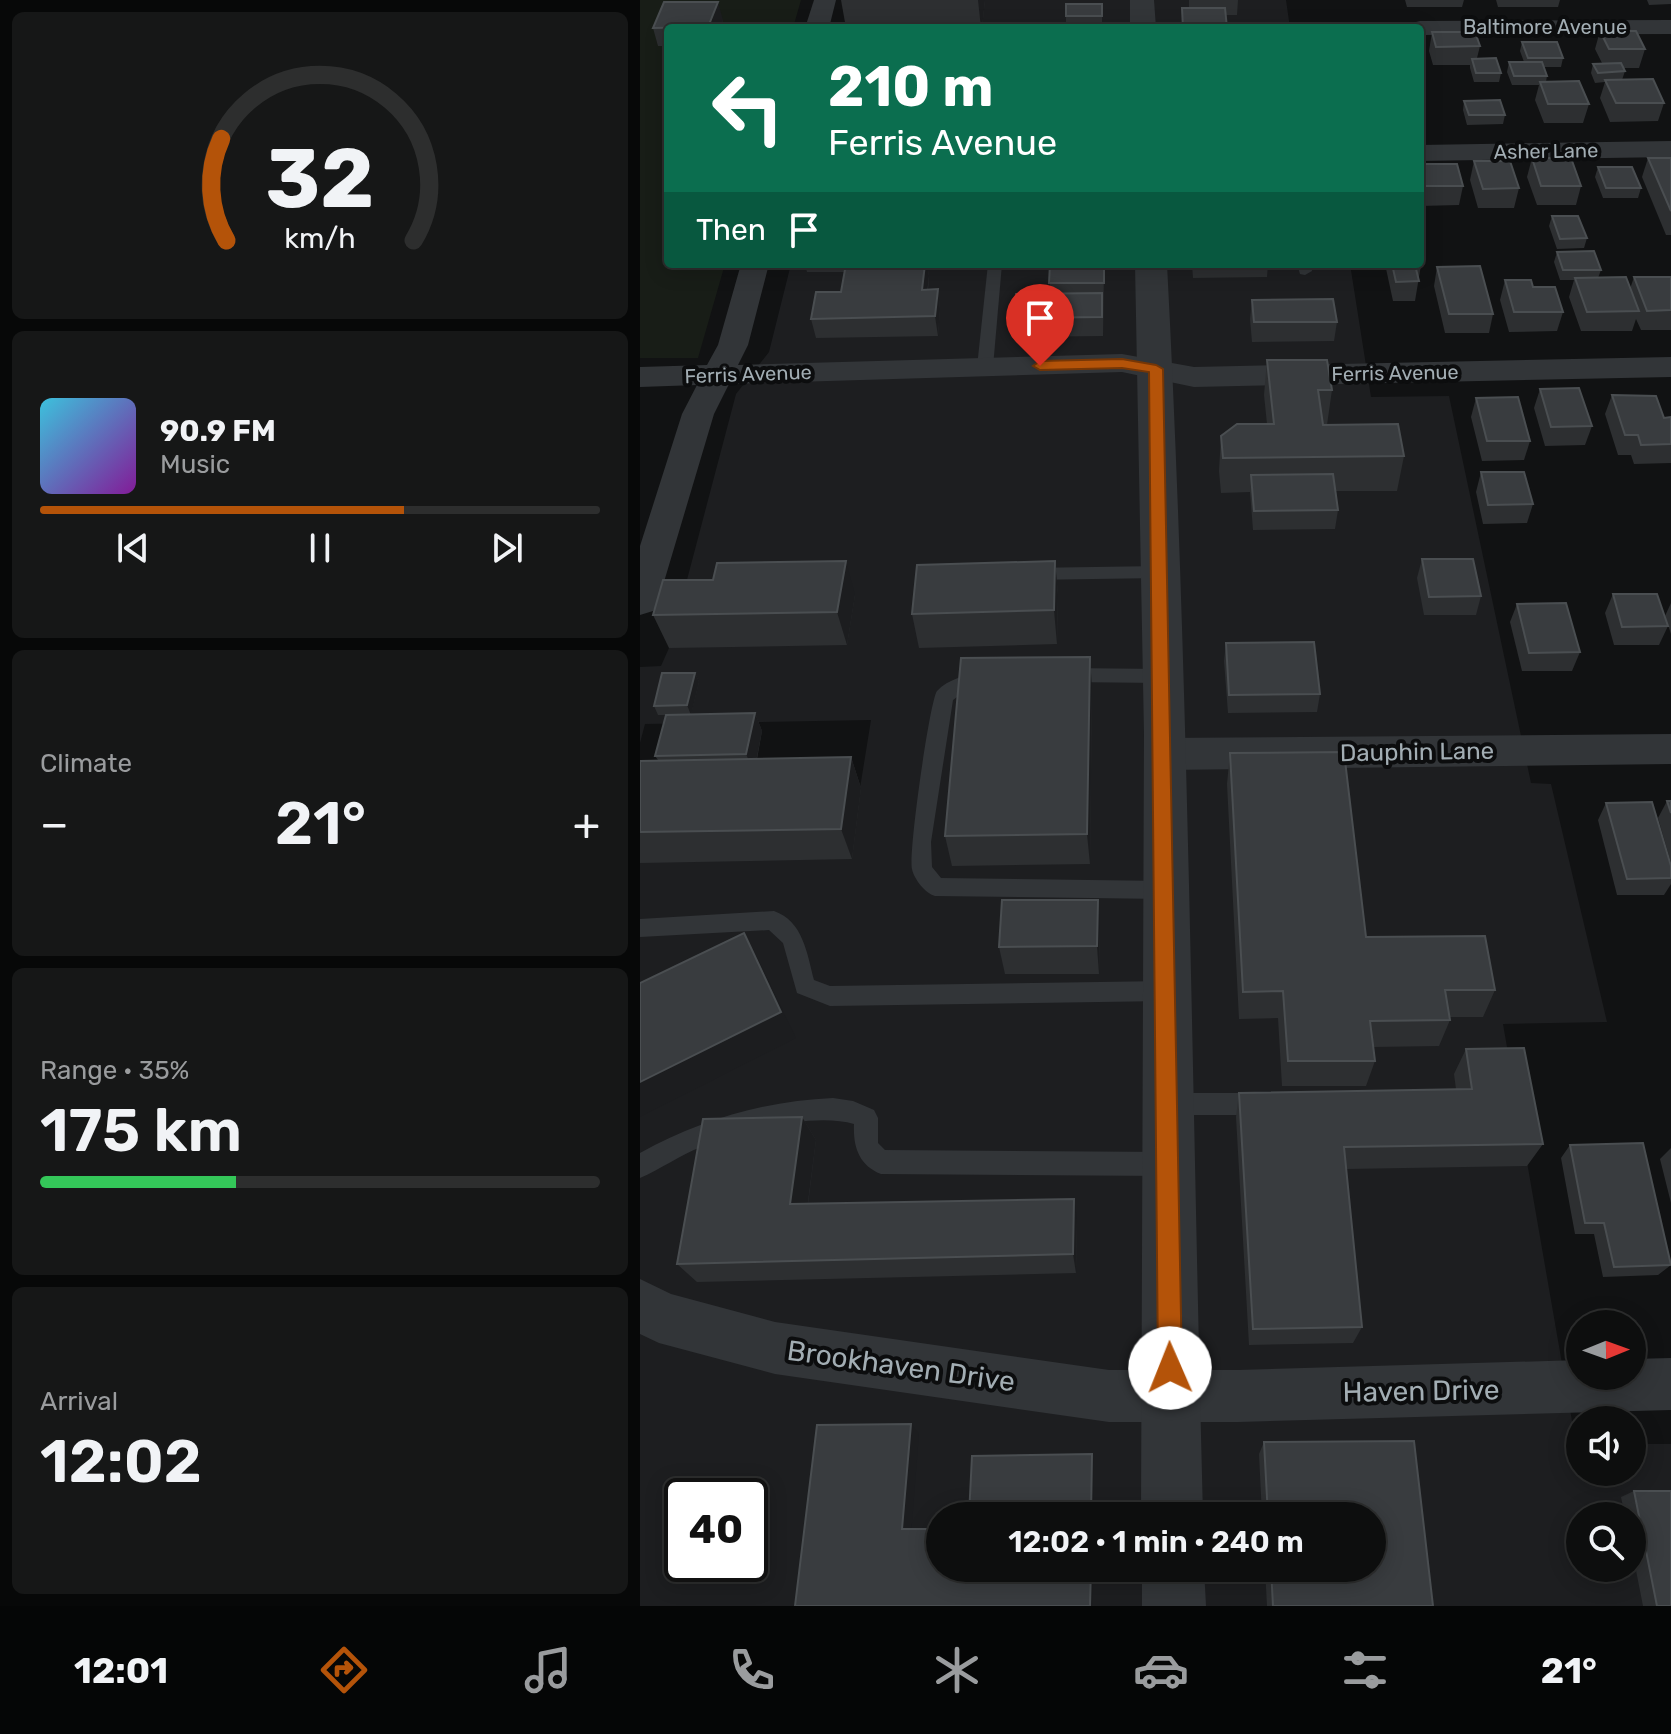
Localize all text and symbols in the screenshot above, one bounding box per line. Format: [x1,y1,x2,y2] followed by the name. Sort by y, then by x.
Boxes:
[1463,15,1627,39] street label: Baltimore Avenue
[828,54,994,120] text: 210 m
[696,56,800,160] icon: left
[828,121,1057,164] text: Ferris Avenue
[266,129,374,228] text: 32
[1493,138,1599,164] street label: Asher Lane
[782,208,826,252] icon: arrive
[696,212,766,248] text: Then
[284,222,356,256] text: km/h
[1006,284,1074,366] pin
[1018,296,1062,340] icon: arrive
[684,360,812,388] street label: Ferris Avenue
[1331,360,1459,386] street label: Ferris Avenue
[160,413,276,449] text: 90.9 FM
[160,449,230,480] text: Music
[111,526,155,570] icon: previous
[298,526,342,570] icon: pause
[485,526,529,570] icon: next
[1340,737,1494,767] street label: Dauphin Lane
[40,748,132,779] text: Climate
[275,788,366,859] text: 21°
[40,798,69,850] text: −
[573,798,600,850] text: +
[40,1055,189,1086] text: Range · 35%
[40,1095,242,1166] text: 175 km
[1566,1310,1646,1390] north arrow
[1566,1310,1646,1582] map controls
[1128,1326,1212,1410] position arrow
[785,1334,1017,1398] street label: Brookhaven Drive
[1342,1373,1500,1409] street label: Haven Drive
[40,1386,118,1417] text: Arrival
[1566,1406,1646,1486] button: sound
[40,1426,202,1497] text: 12:02
[664,1478,768,1582] speed limit sign: 40
[1566,1502,1646,1582] button: search
[1008,1524,1304,1560] text: 12:02 · 1 min · 240 m
[316,1642,372,1698] icon: directions
[520,1642,576,1698] icon: music
[724,1642,780,1698] icon: phone
[929,1642,985,1698] icon: climate
[1133,1642,1189,1698] icon: car
[1337,1642,1393,1698] icon: filters
[74,1649,168,1692] text: 12:01
[1541,1649,1597,1692] text: 21°

